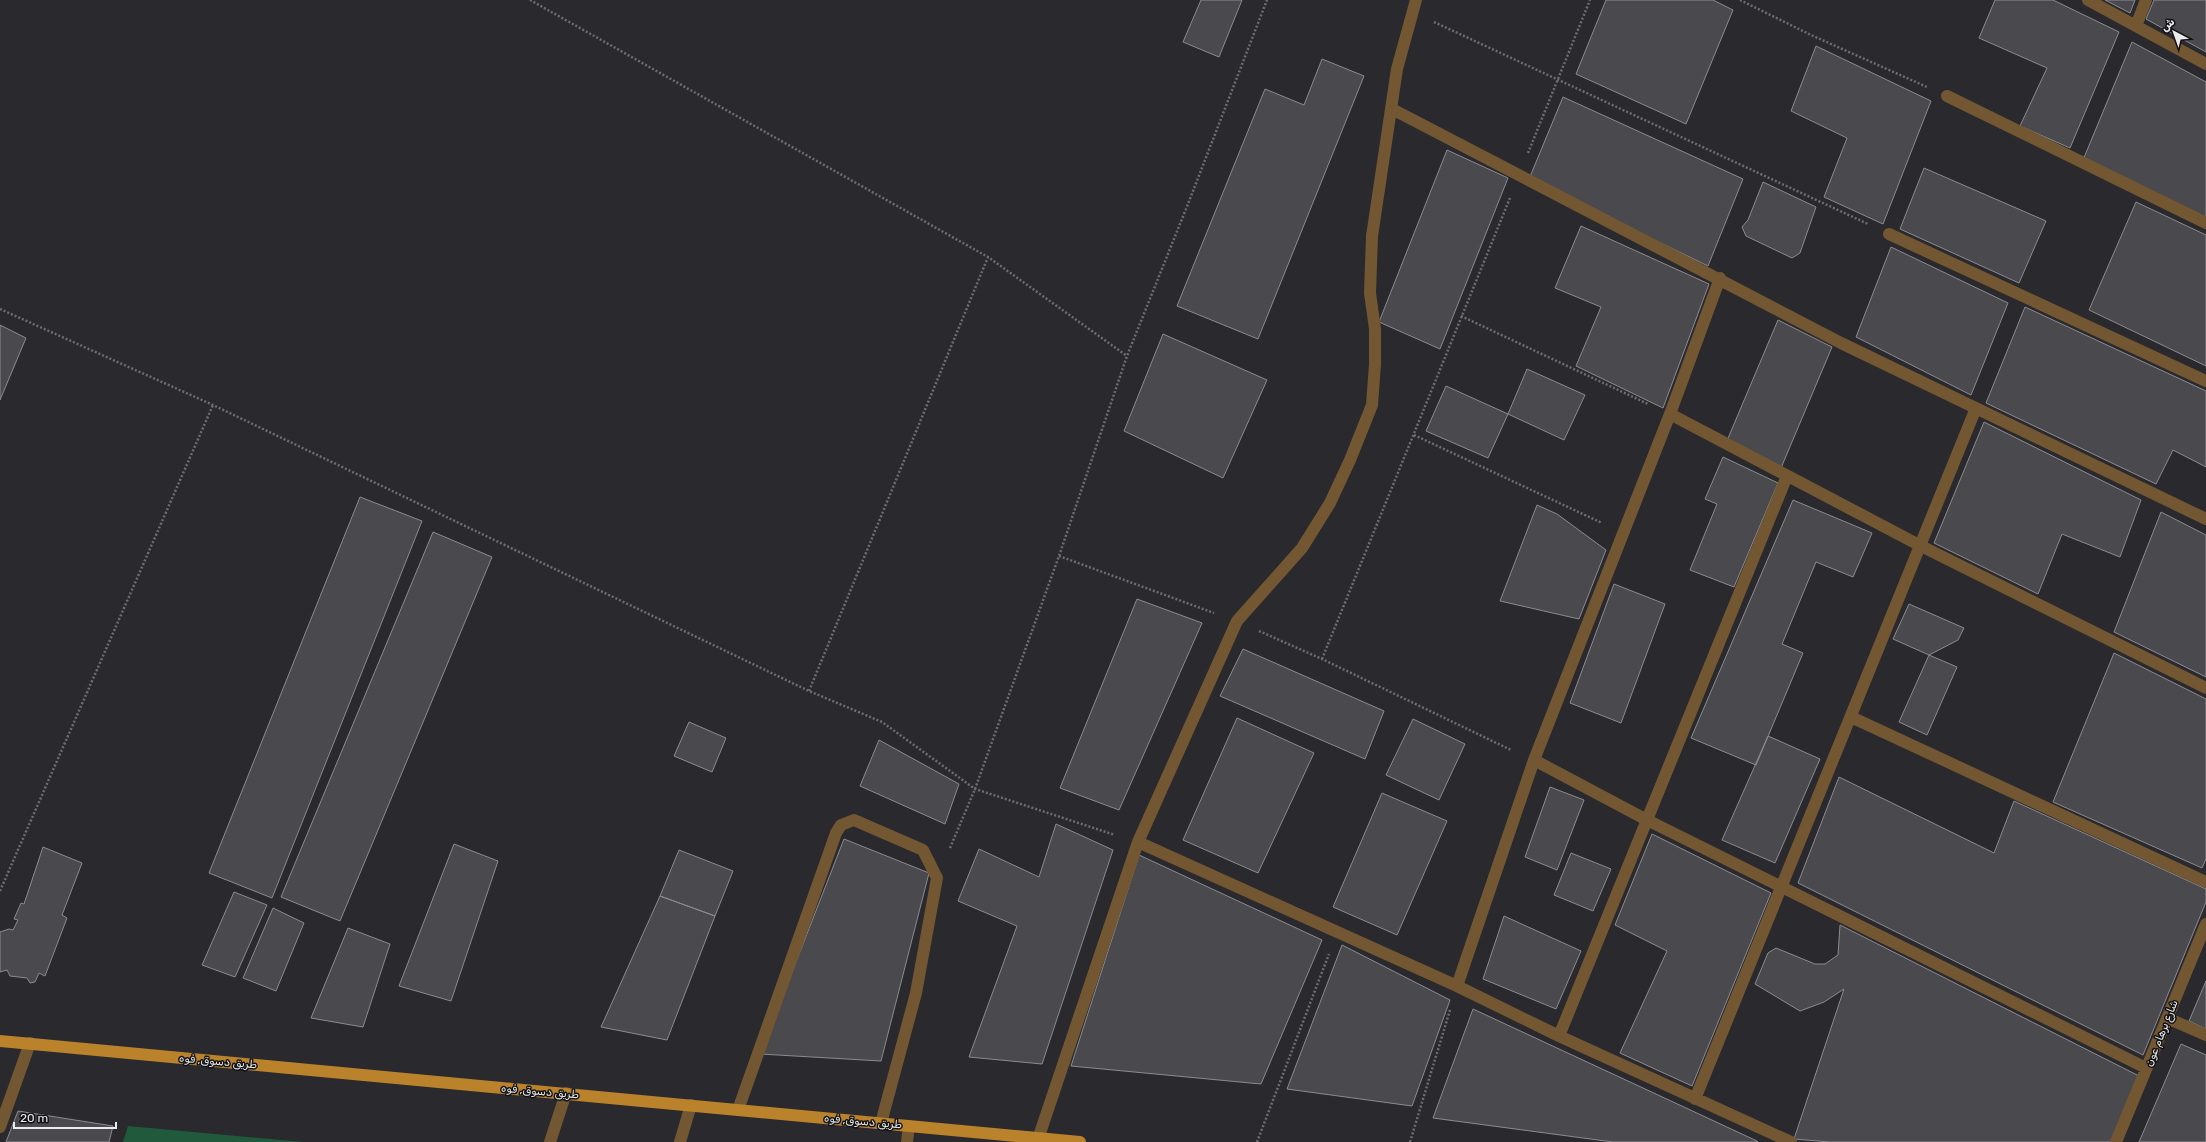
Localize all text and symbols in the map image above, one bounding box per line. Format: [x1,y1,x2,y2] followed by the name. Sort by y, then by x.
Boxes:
[2154,12,2194,52] north arrow
[2158,15,2177,34] text: ش
[2142,998,2183,1069] street label: شارع برهام عون
[178,1052,258,1072] street label: طريق دسوق, فوه
[500,1082,580,1102] street label: طريق دسوق, فوه
[14,1104,116,1130] scale bar
[20,1111,48,1125] text: 20 m
[823,1112,903,1132] street label: طريق دسوق, فوه

